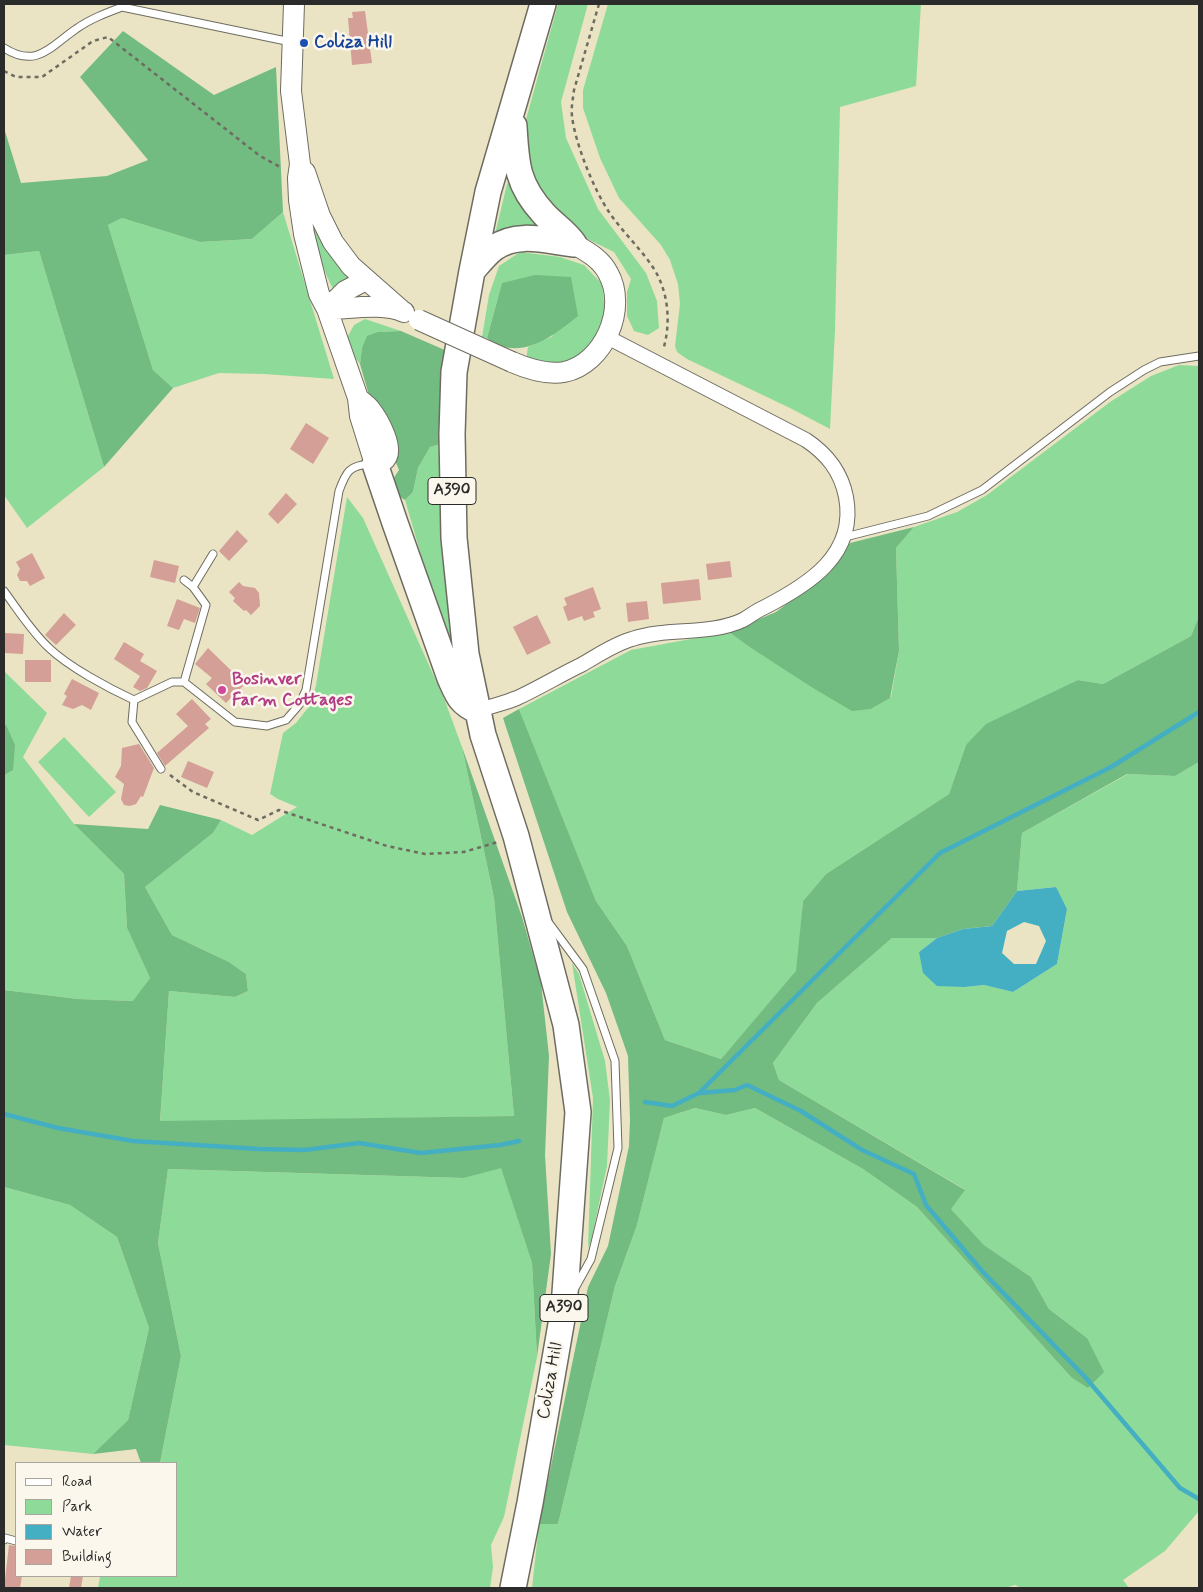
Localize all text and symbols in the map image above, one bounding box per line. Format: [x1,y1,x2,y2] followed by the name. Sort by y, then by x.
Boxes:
[314,32,392,54] place label: Coliza Hill
[298,37,310,49] marker: Coliza Hill
[428,478,476,504] road number: A390
[232,669,352,712] place label: Bosinver Farm Cottages
[216,684,228,696] marker: Bosinver Farm Cottages
[540,1295,588,1322] road number: A390
[534,1341,568,1421] street label: Coliza Hill
[15,1462,178,1577] legend
[62,1472,92,1492] text: Road
[62,1497,92,1517] text: Park
[62,1522,102,1542] text: Water
[62,1547,112,1567] text: Building

